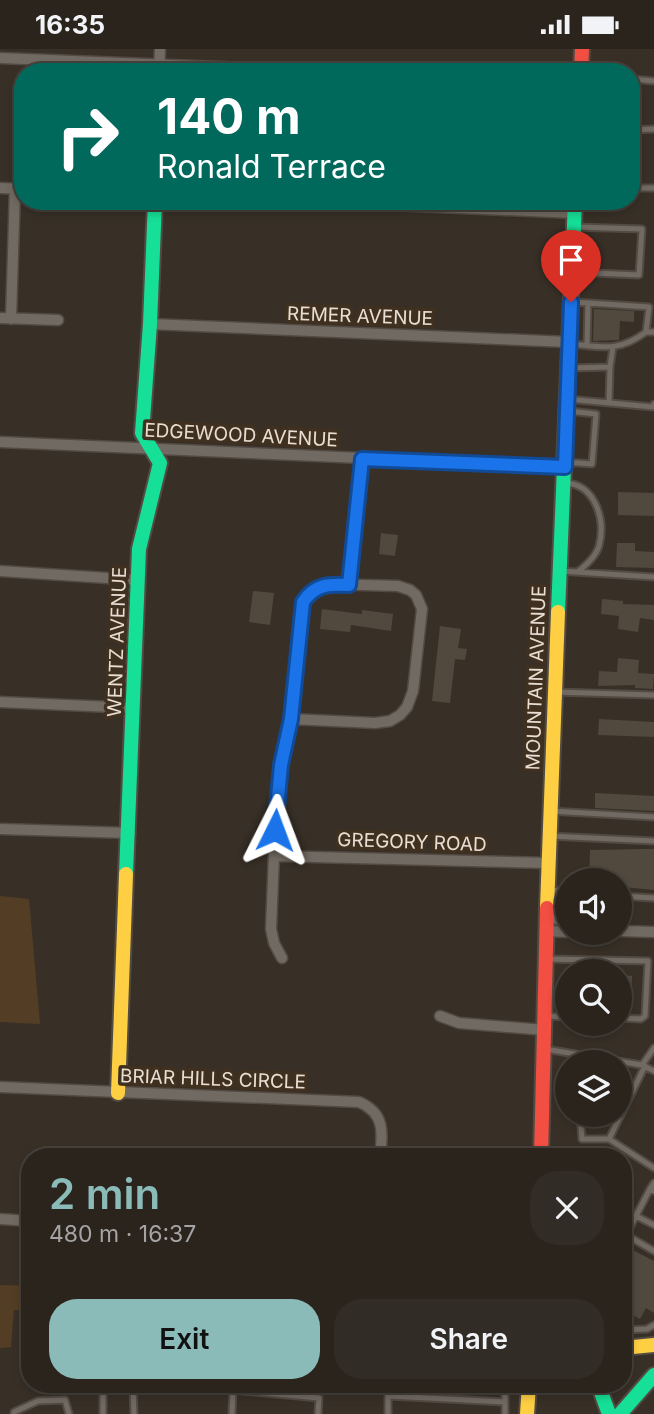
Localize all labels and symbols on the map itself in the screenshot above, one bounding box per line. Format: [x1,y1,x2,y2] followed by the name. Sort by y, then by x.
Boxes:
[541,230,601,302] pin
[287,302,433,330] street label: REMER AVENUE
[144,418,338,452] street label: EDGEWOOD AVENUE
[103,567,131,717] street label: WENTZ AVENUE
[521,585,551,771] street label: MOUNTAIN AVENUE
[238,793,312,867] position arrow
[337,828,487,856] street label: GREGORY ROAD
[120,1064,306,1094] street label: BRIAR HILLS CIRCLE

